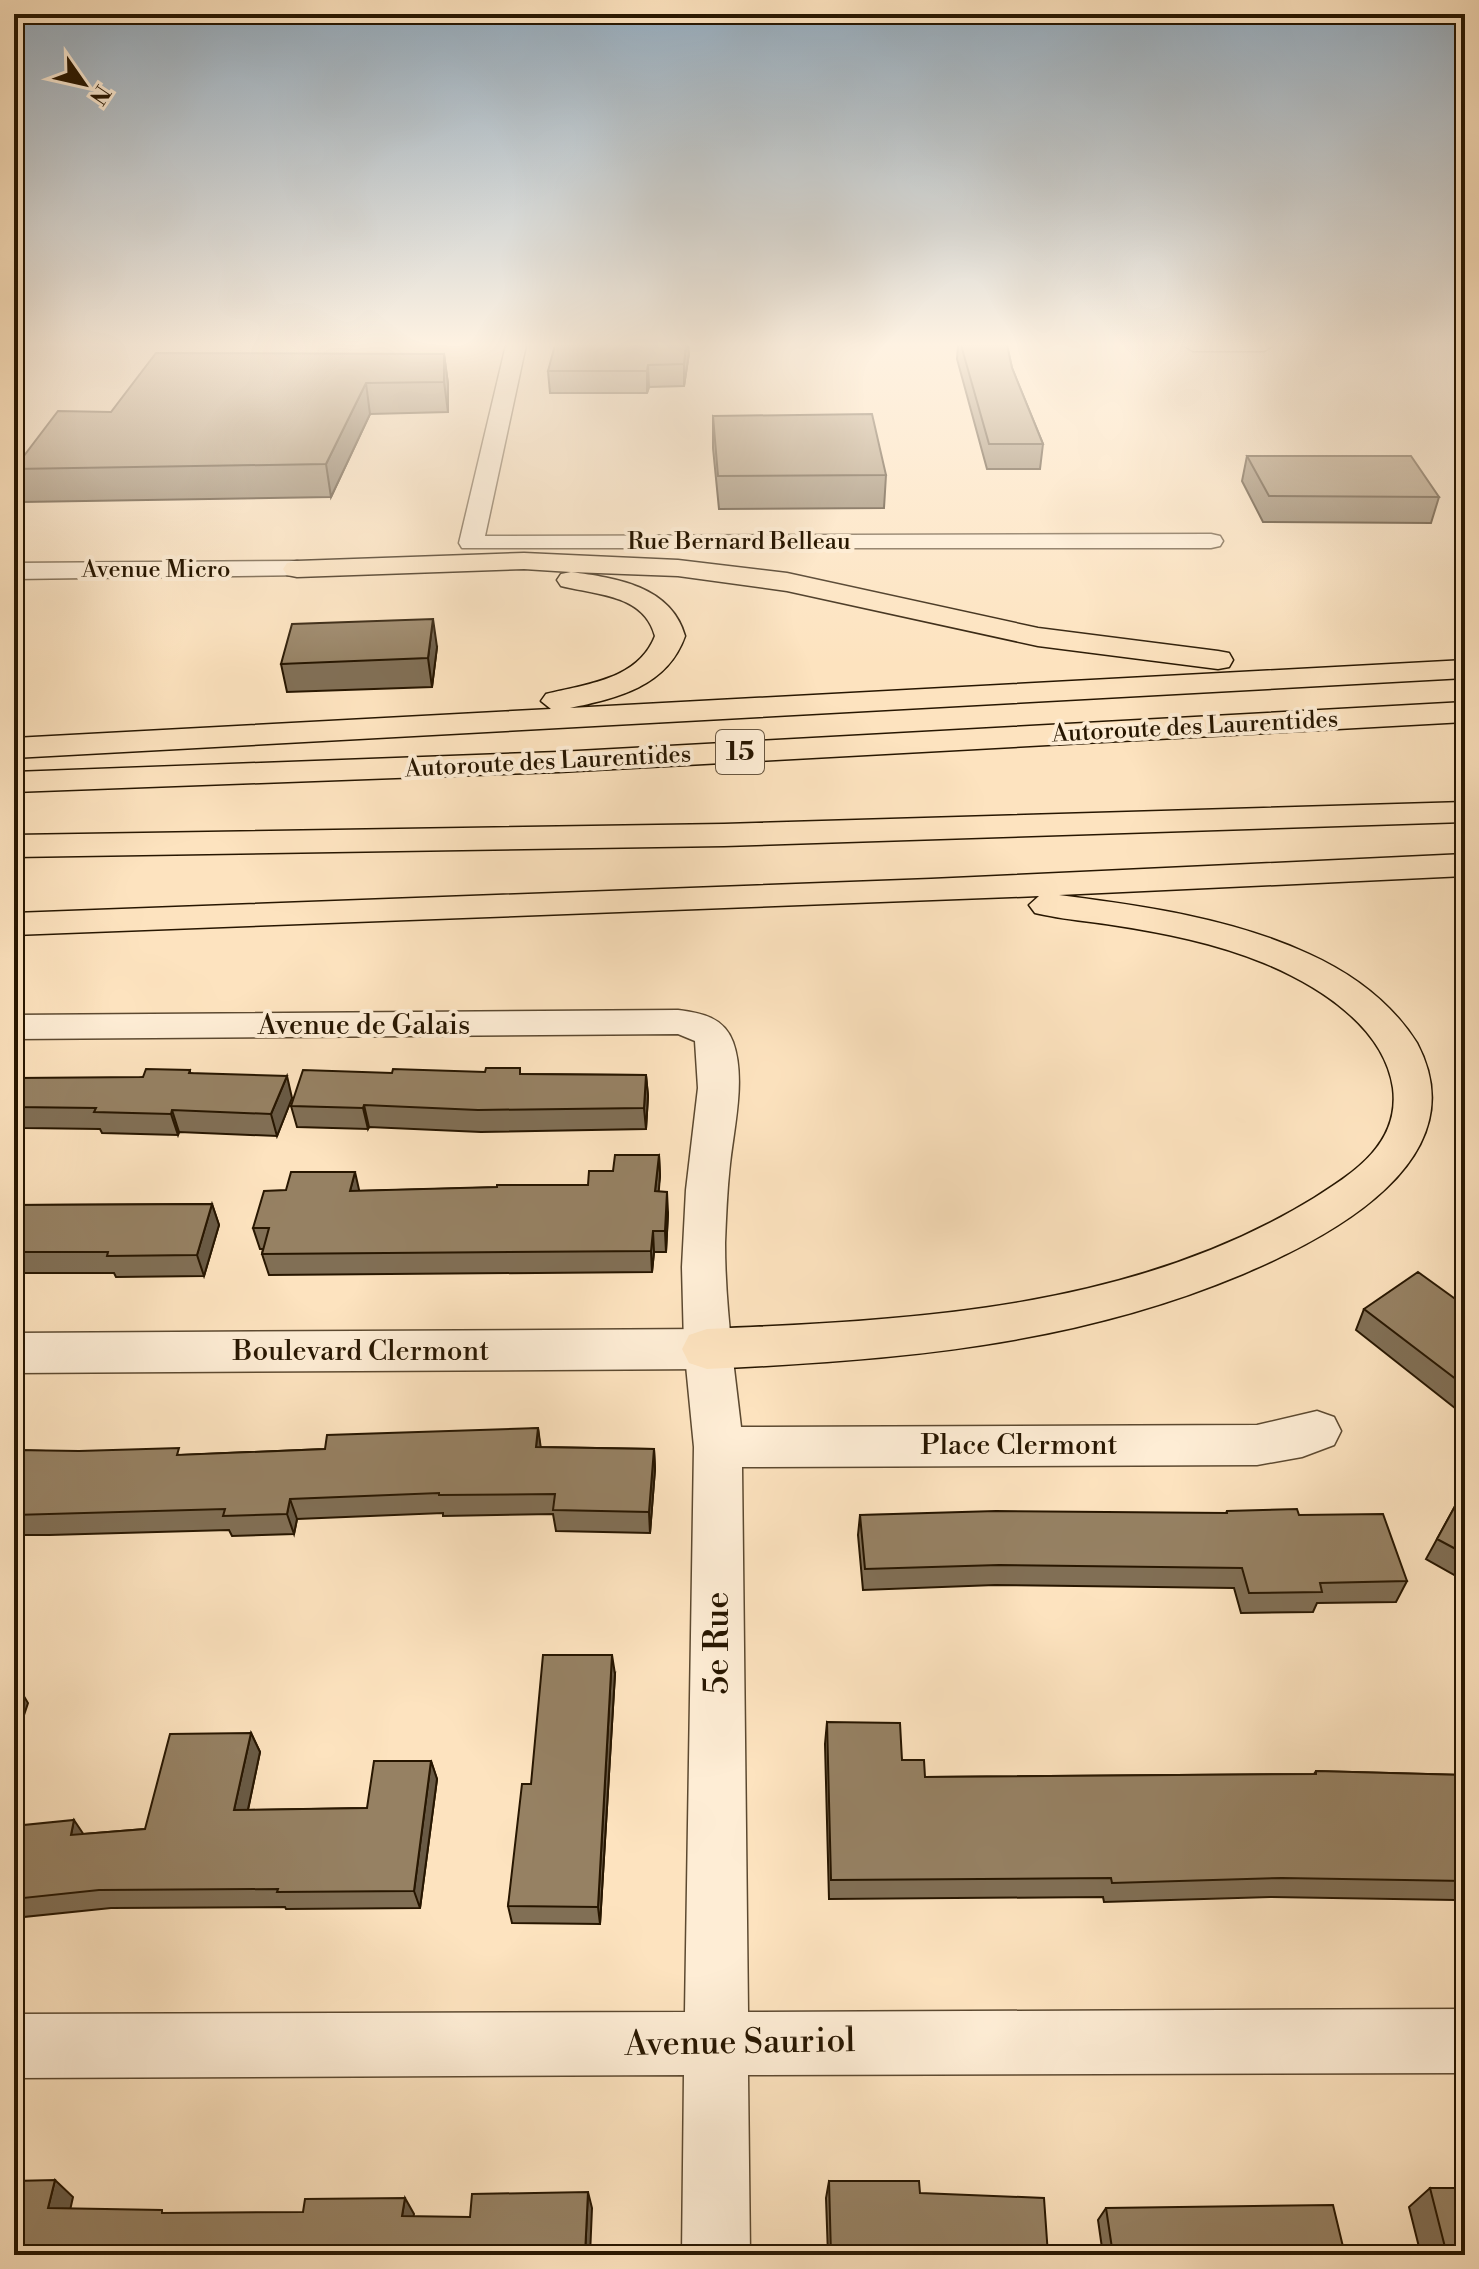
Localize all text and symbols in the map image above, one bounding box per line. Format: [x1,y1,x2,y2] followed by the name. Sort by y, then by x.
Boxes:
[44,44,124,124] north arrow
[83,80,115,110] text: N
[627,527,851,557] street label: Rue Bernard Belleau
[81,555,230,585] street label: Avenue Micro
[1050,705,1339,750] street label: Autoroute des Laurentides
[716,730,764,774] road number: 15
[403,740,692,785] street label: Autoroute des Laurentides
[257,1008,470,1043] street label: Avenue de Galais
[232,1334,489,1369] street label: Boulevard Clermont
[921,1428,1118,1463] street label: Place Clermont
[697,1592,739,1694] street label: 5e Rue
[623,2020,856,2066] street label: Avenue Sauriol

